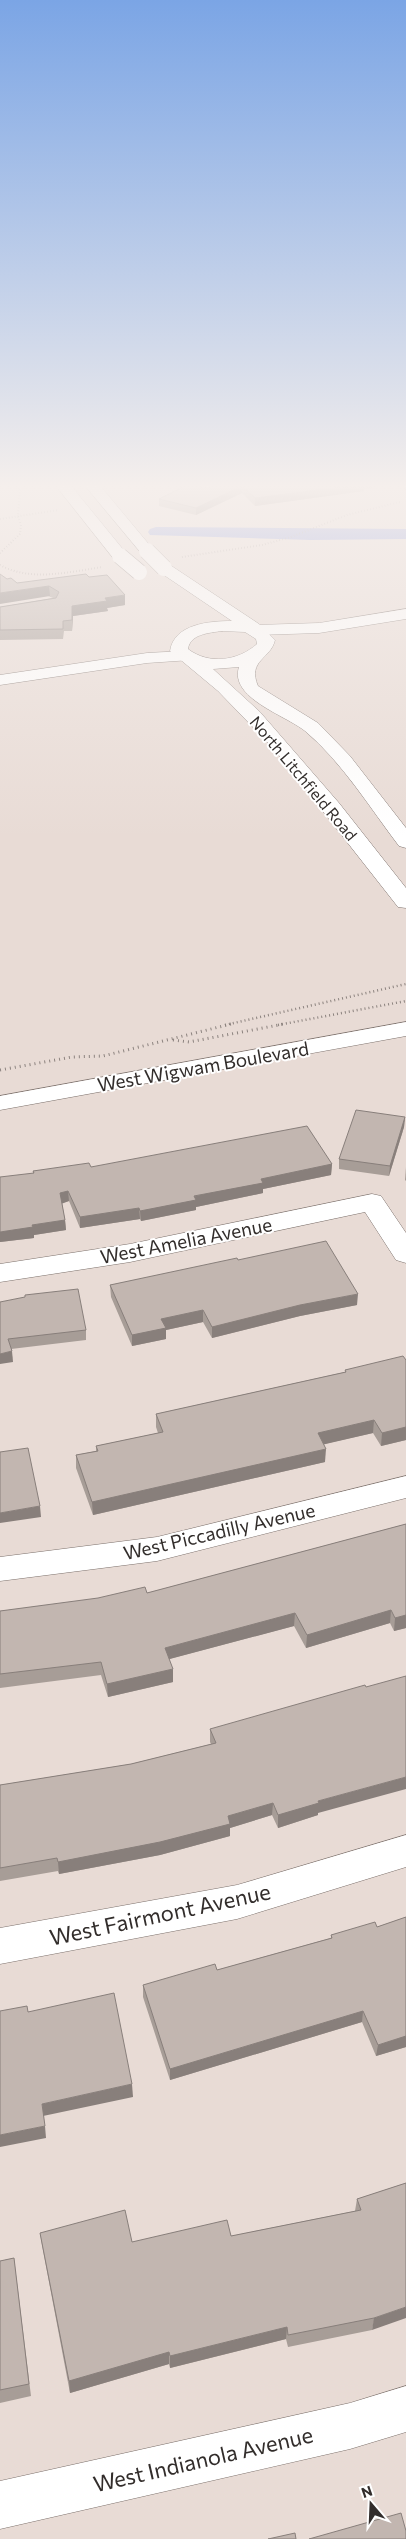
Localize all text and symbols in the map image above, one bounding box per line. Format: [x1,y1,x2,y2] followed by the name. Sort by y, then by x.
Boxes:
[247,712,361,844] street label: North Litchfield Road
[95,1036,311,1096] street label: West Wigwam Boulevard
[98,1212,274,1268] street label: West Amelia Avenue
[121,1498,317,1564] street label: West Piccadilly Avenue
[47,1877,273,1951] street label: West Fairmont Avenue
[90,2421,316,2497] street label: West Indianola Avenue
[346,2479,396,2529] north arrow
[359,2481,374,2501] text: N

